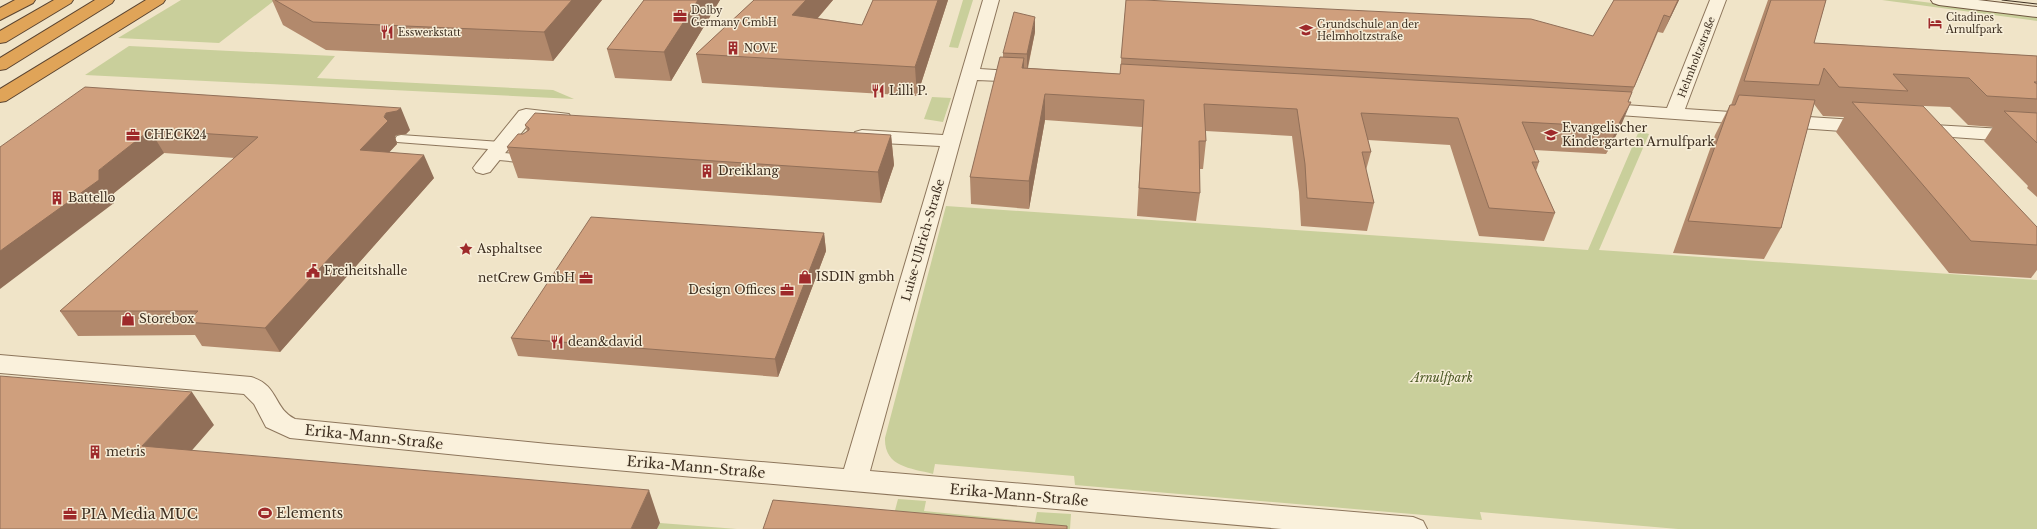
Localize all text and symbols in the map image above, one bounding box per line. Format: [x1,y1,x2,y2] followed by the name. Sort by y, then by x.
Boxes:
[691,4,777,29] place label: Dolby Germany GmbH
[672,8,688,24] office icon: Dolby Germany GmbH
[1945,11,2004,36] place label: Citadines Arnulfpark
[1675,14,1718,100] street label: Helmholtzstraße
[1927,15,1943,31] hotel icon: Citadines Arnulfpark
[1317,18,1419,43] place label: Grundschule an der Helmholtzstraße
[1298,22,1314,38] school or university icon: Grundschule an der Helmholtzstraße
[379,24,395,40] restaurant icon: Esswerkstatt
[398,26,461,39] place label: Esswerkstatt
[725,40,741,56] building icon: NOVE
[744,42,777,55] place label: NOVE
[870,83,886,99] restaurant icon: Lilli P.
[889,83,928,98] place label: Lilli P.
[1562,120,1715,149] place label: Evangelischer Kindergarten Arnulfpark
[125,127,141,143] office icon: CHECK24
[144,127,207,142] place label: CHECK24
[1543,127,1559,143] school or university icon: Evangelischer Kindergarten Arnulfpark
[699,163,715,179] building icon: Dreiklang
[718,163,779,178] place label: Dreiklang
[898,177,947,303] street label: Luise-Ullrich-Straße
[49,190,65,206] building icon: Battello
[68,190,116,205] place label: Battello
[458,241,474,257] place icon: Asphaltsee
[476,241,543,256] place label: Asphaltsee
[305,263,321,279] public building icon: Freiheitshalle
[324,263,407,278] place label: Freiheitshalle
[797,269,813,285] shop icon: ISDIN gmbh
[816,269,895,284] place label: ISDIN gmbh
[478,270,575,285] place label: netCrew GmbH
[578,270,594,286] office icon: netCrew GmbH
[688,282,776,297] place label: Design Offices
[779,282,795,298] office icon: Design Offices
[120,311,136,327] shop icon: Storebox
[139,311,195,326] place label: Storebox
[549,334,565,350] restaurant icon: dean&david
[568,334,642,349] place label: dean&david
[1409,370,1473,385] park label: Arnulfpark
[304,421,444,453] street label: Erika-Mann-Straße
[87,444,103,460] building icon: metris
[106,444,146,459] place label: metris
[626,452,766,482] street label: Erika-Mann-Straße
[949,480,1089,510] street label: Erika-Mann-Straße
[276,504,343,522] place label: Elements
[81,505,198,523] place label: PIA Media MUC
[257,505,273,521] sports icon: Elements
[62,506,78,522] office icon: PIA Media MUC

